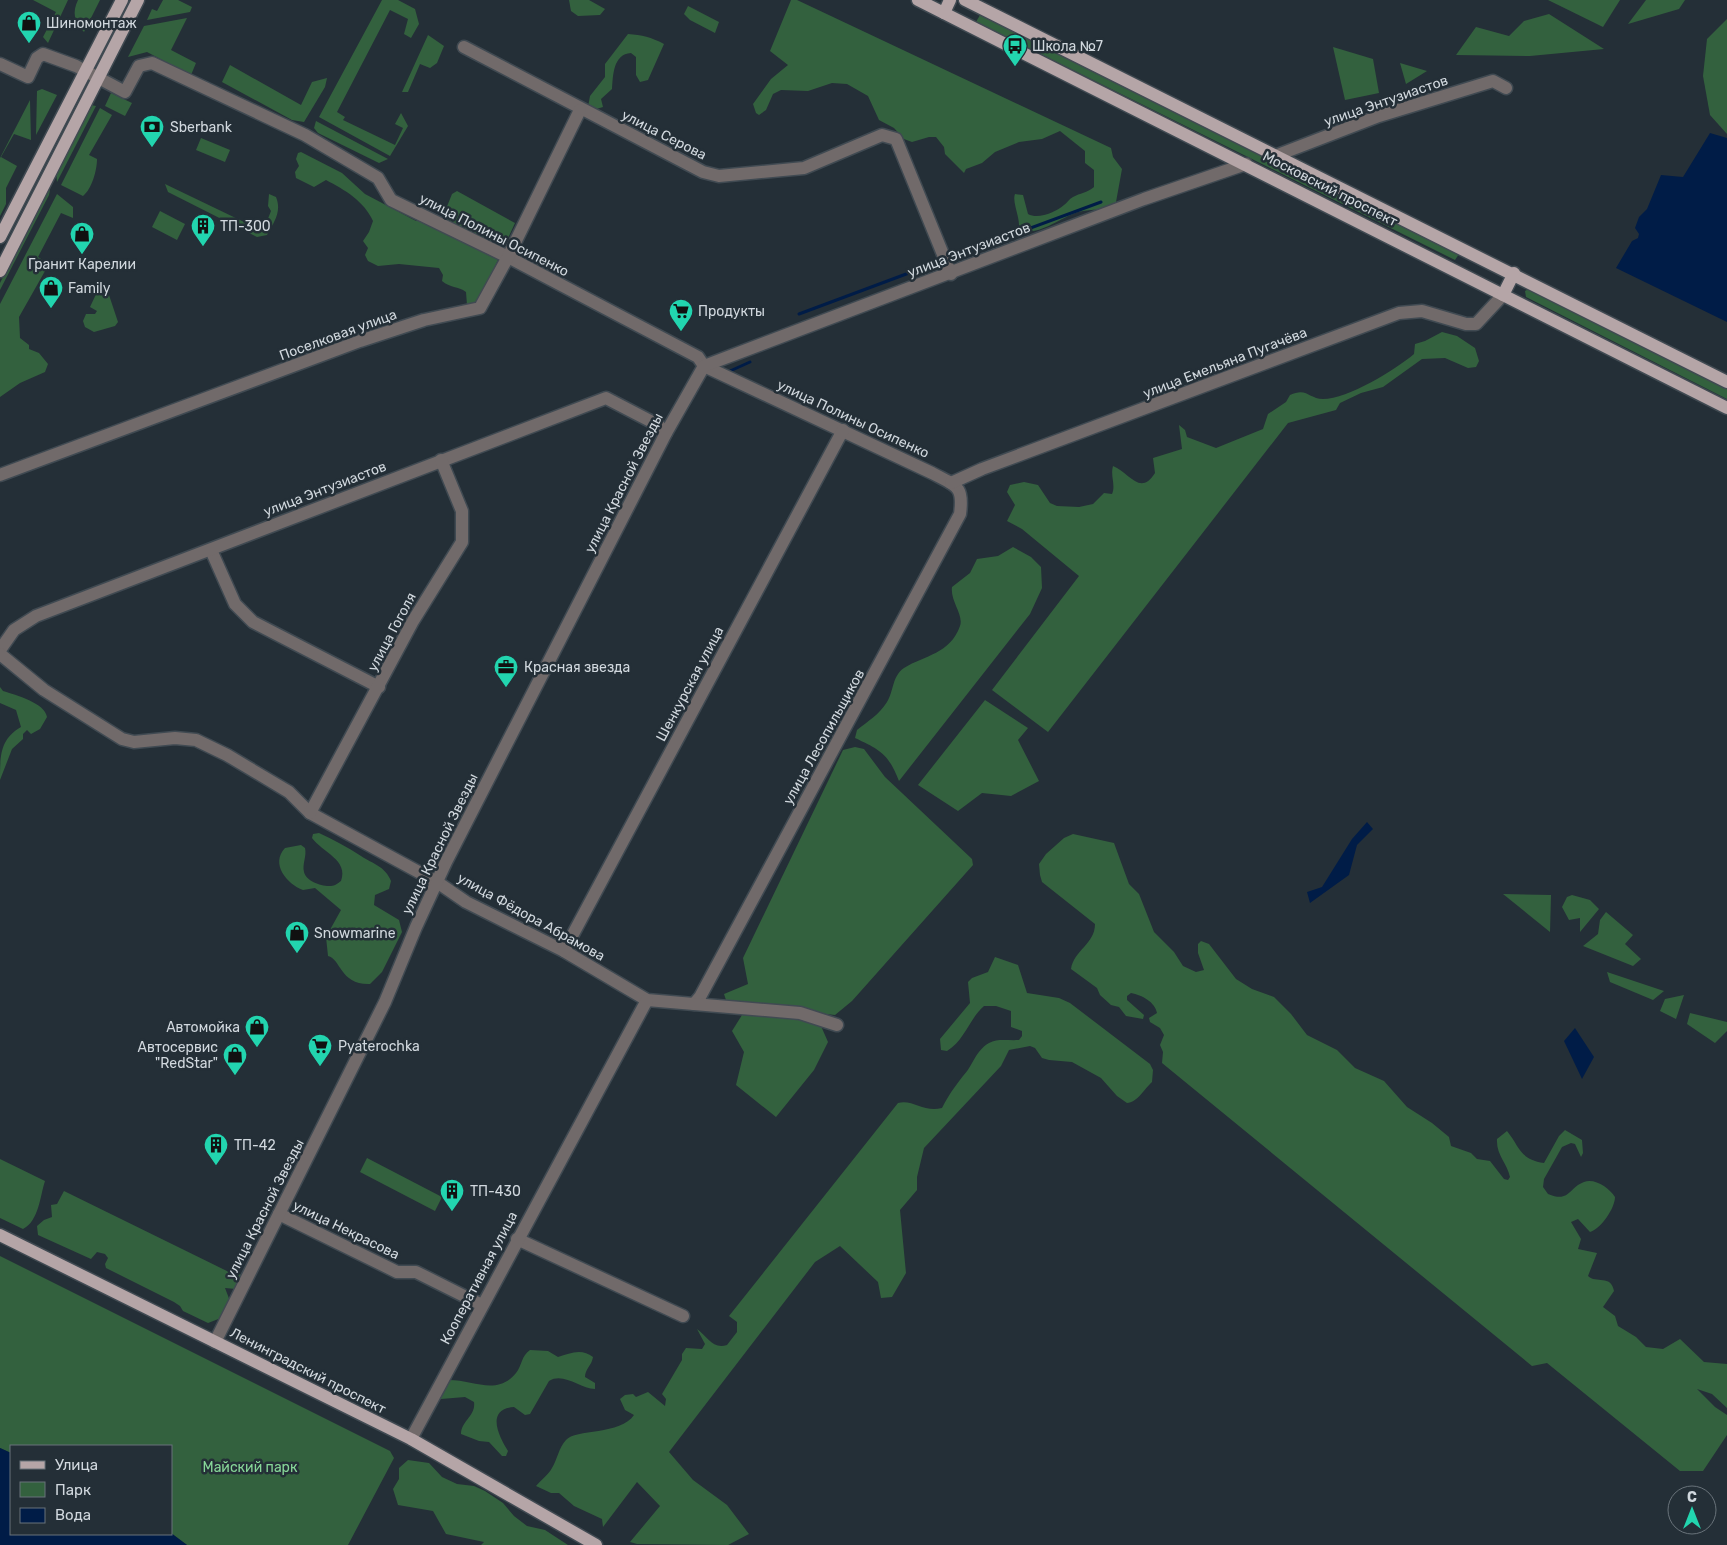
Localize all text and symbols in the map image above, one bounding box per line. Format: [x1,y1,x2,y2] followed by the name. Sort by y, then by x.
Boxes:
[16,10,42,44] shop icon: Шиномонтаж
[46,15,137,32] place label: Шиномонтаж
[1002,33,1028,67] bus stop icon: Школа №7
[1032,38,1103,55] place label: Школа №7
[1322,72,1450,130] street label: улица Энтузиастов
[619,106,709,164] street label: улица Серова
[139,114,165,148] bank icon: Sberbank
[170,119,233,136] place label: Sberbank
[1260,148,1400,230] street label: Московский проспект
[416,190,572,280] street label: улица Полины Осипенко
[190,213,216,247] building icon: ТП-300
[220,218,271,235] place label: ТП-300
[905,219,1033,281] street label: улица Энтузиастов
[69,221,95,255] shop icon: Гранит Карелии
[28,256,136,273] place label: Гранит Карелии
[38,275,64,309] shop icon: Family
[68,280,111,297] place label: Family
[668,298,694,332] supermarket icon: Продукты
[698,303,765,320] place label: Продукты
[277,306,399,364] street label: Поселковая улица
[1140,324,1310,402] street label: улица Емельяна Пугачёва
[774,376,932,462] street label: улица Полины Осипенко
[581,410,667,556] street label: улица Красной Звезды
[261,458,389,520] street label: улица Энтузиастов
[364,590,420,674] street label: улица Гоголя
[653,624,727,744] street label: Шенкурская улица
[493,654,519,688] office icon: Красная звезда
[524,659,630,676] place label: Красная звезда
[780,666,868,808] street label: улица Лесопильщиков
[398,771,482,917] street label: улица Красной Звезды
[454,869,608,965] street label: улица Фёдора Абрамова
[284,920,310,954] shop icon: Snowmarine
[314,925,396,942] place label: Snowmarine
[244,1014,270,1048] shop icon: Автомойка
[166,1019,240,1036] place label: Автомойка
[307,1033,333,1067] supermarket icon: Pyaterochka
[338,1038,420,1055] place label: Pyaterochka
[138,1039,218,1072] place label: Автосервис "RedStar"
[222,1042,248,1076] shop icon: Автосервис "RedStar"
[203,1132,229,1166] building icon: ТП-42
[222,1136,308,1282] street label: улица Красной Звезды
[234,1137,276,1154] place label: ТП-42
[439,1178,465,1212] building icon: ТП-430
[470,1183,521,1200] place label: ТП-430
[290,1197,402,1263] street label: улица Некрасова
[437,1209,521,1347] street label: Кооперативная улица
[227,1324,389,1418] street label: Ленинградский проспект
[10,1445,172,1535] legend
[55,1456,98,1474] text: Улица
[203,1459,298,1476] park label: Майский парк
[55,1481,91,1499] text: Парк
[1667,1485,1717,1535] north arrow
[1687,1489,1697,1506] text: С
[55,1506,91,1524] text: Вода

